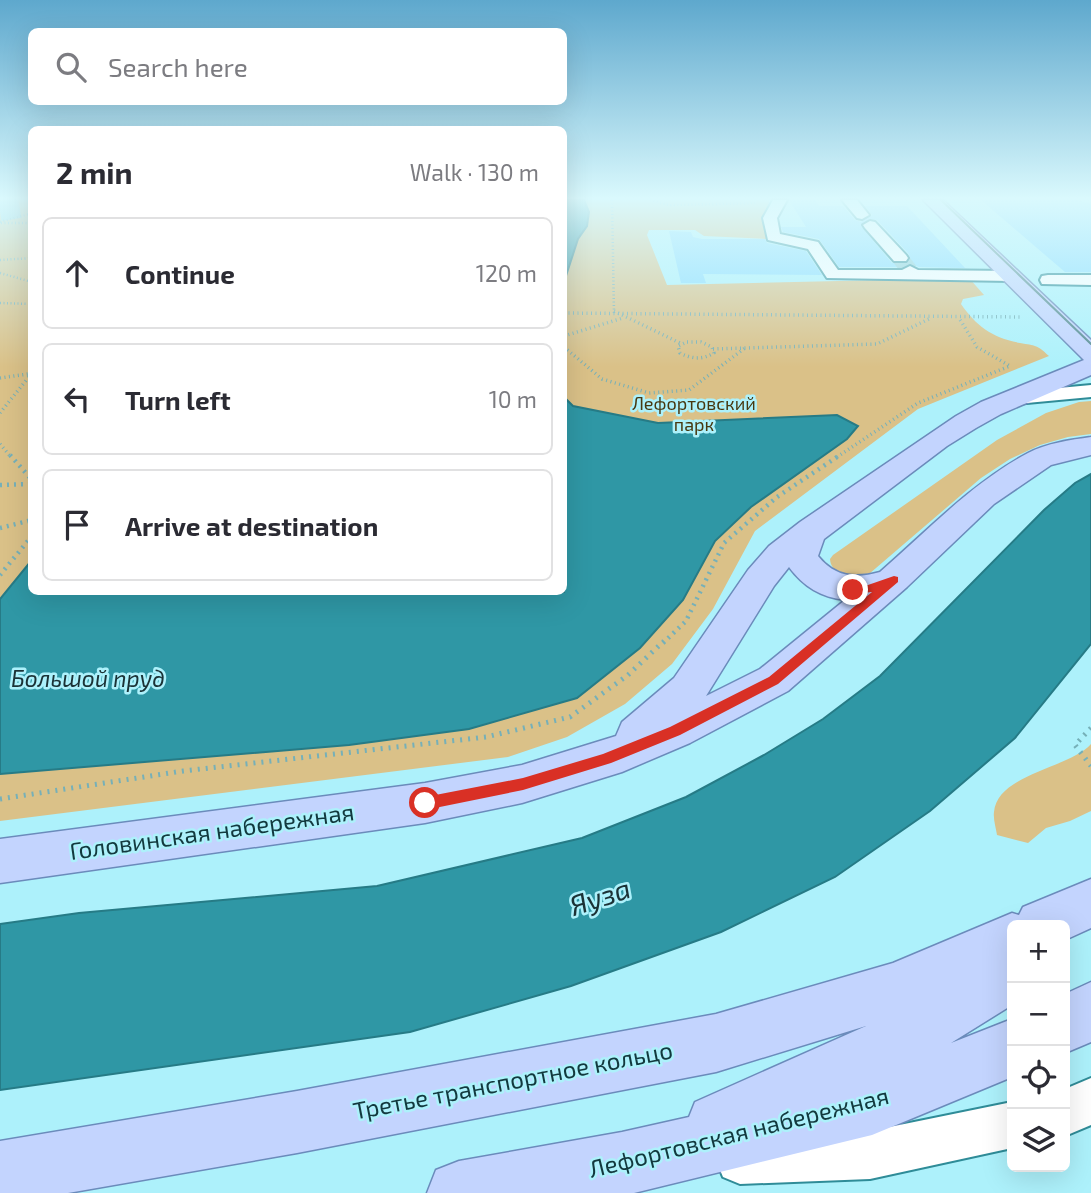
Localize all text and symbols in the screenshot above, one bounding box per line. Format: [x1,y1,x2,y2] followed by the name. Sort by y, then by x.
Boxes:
[28,28,567,105] search box
[52,48,90,86] icon: search
[108,51,248,82] text: Search here
[56,154,133,190] text: 2 min
[410,158,539,186] text: Walk · 130 m
[58,254,96,292] icon: ahead
[125,258,235,289] text: Continue
[476,259,537,287] text: 120 m
[58,380,96,418] icon: left
[125,384,231,415] text: Turn left
[489,385,537,413] text: 10 m
[632,392,756,435] park label: Лефортовский парк
[58,506,96,544] icon: arrive
[125,510,378,541] text: Arrive at destination
[837,574,868,605] route end
[11,664,165,692] water label: Большой пруд
[409,787,440,818] route start
[68,796,356,865] street label: Головинская набережная
[565,870,635,922] water label: Яуза
[1007,920,1070,1172] map controls
[1007,920,1070,983] button: +
[1007,983,1070,1046] button: −
[351,1034,675,1125] street label: Третье транспортное кольцо
[1007,1046,1070,1109] button: locate
[586,1080,892,1183] street label: Лефортовская набережная
[1007,1109,1070,1172] button: layers

